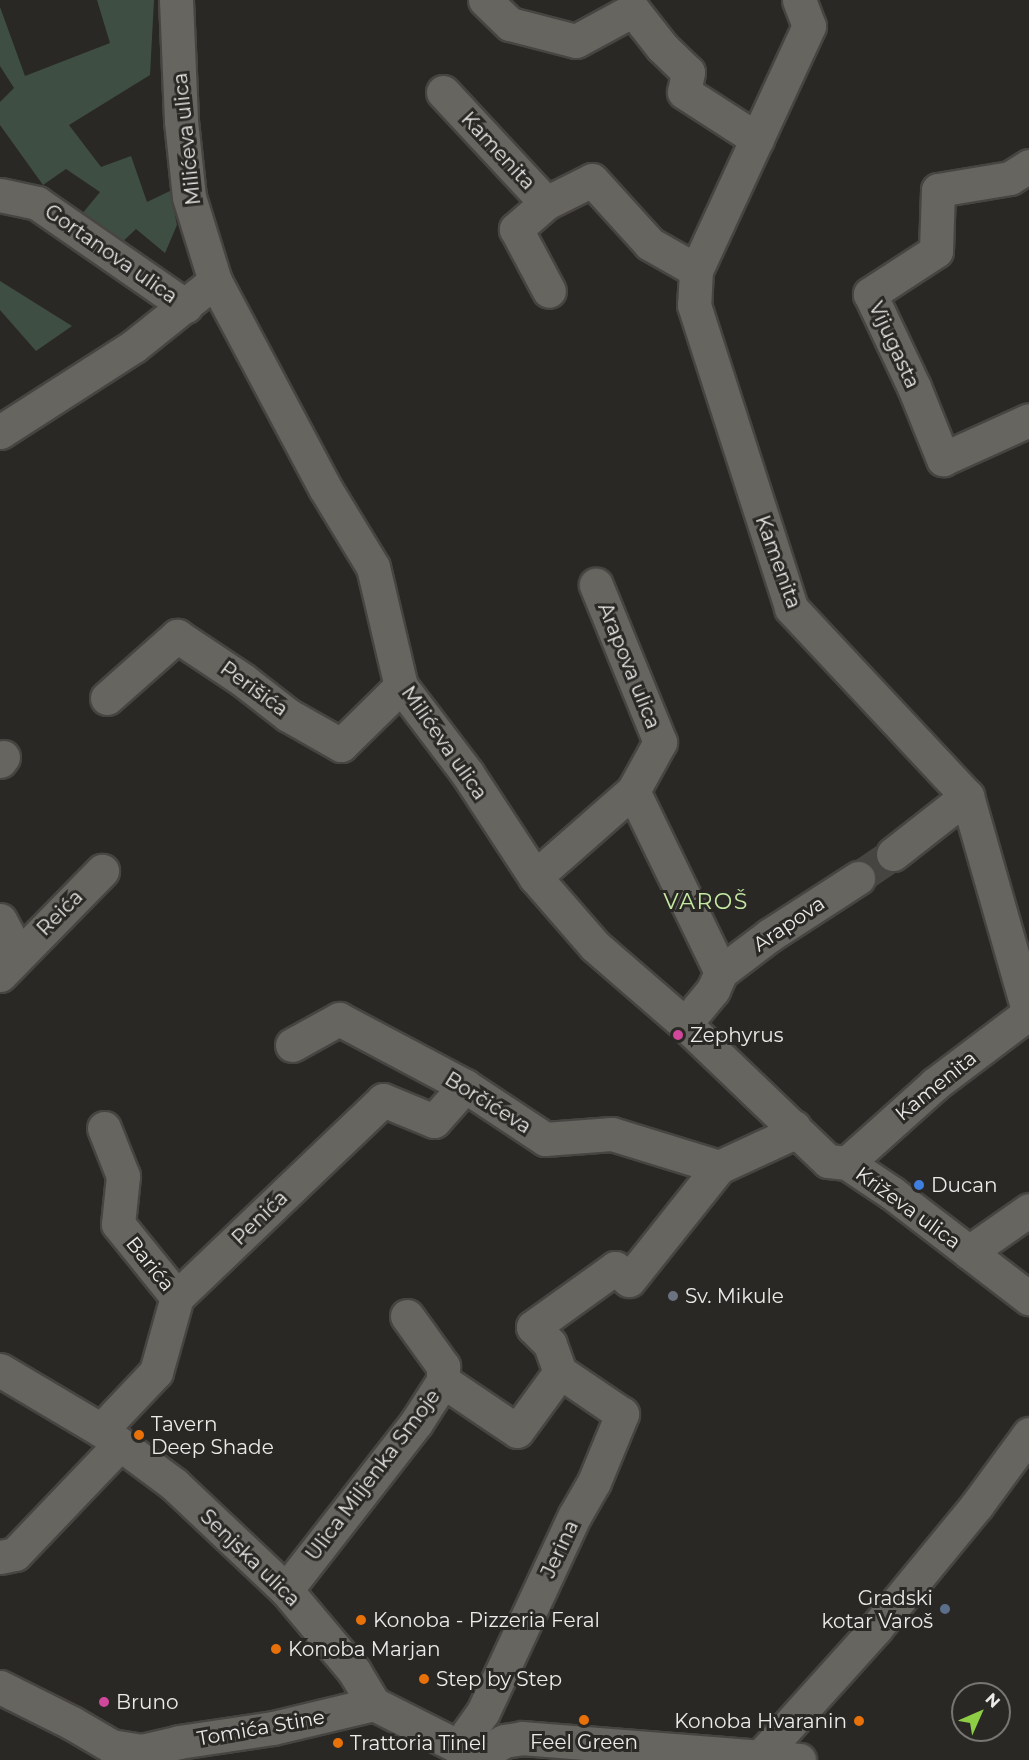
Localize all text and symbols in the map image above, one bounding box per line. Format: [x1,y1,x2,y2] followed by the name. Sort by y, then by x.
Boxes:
[168,72,206,206] street label: Milićeva ulica
[456,107,540,195] street label: Kamenita
[40,199,182,309] street label: Gortanova ulica
[864,298,924,392] street label: Vijugasta
[750,512,806,612] street label: Kamenita
[593,599,665,733] street label: Arapova ulica
[216,656,292,722] street label: Perišića
[396,682,492,804] street label: Milićeva ulica
[32,885,88,941] street label: Reića
[663,889,749,915] district label: VAROŠ
[749,891,829,957] street label: Arapova
[690,1023,784,1047] place label: Zephyrus
[671,1028,685,1042] marker: Zephyrus
[891,1046,981,1126] street label: Kamenita
[440,1067,536,1139] street label: Borčićeva
[851,1162,965,1254] street label: Križeva ulica
[931,1173,998,1197] place label: Ducan
[912,1178,926,1192] marker: Ducan
[227,1186,293,1250] street label: Penića
[121,1232,179,1296] street label: Barića
[685,1284,784,1308] place label: Sv. Mikule
[666,1289,680,1303] marker: Sv. Mikule
[301,1385,445,1565] street label: Ulica Miljenka Smoje
[151,1412,274,1459] place label: Tavern Deep Shade
[132,1428,146,1442] marker: Tavern Deep Shade
[195,1504,305,1612] street label: Senjska ulica
[536,1516,584,1582] street label: Jerina
[821,1586,933,1633] place label: Gradski kotar Varoš
[938,1602,952,1616] marker: Gradski kotar Varoš
[373,1608,600,1632] place label: Konoba - Pizzeria Feral
[354,1613,368,1627] marker: Konoba - Pizzeria Feral
[288,1637,441,1661] place label: Konoba Marjan
[269,1642,283,1656] marker: Konoba Marjan
[436,1667,562,1691] place label: Step by Step
[417,1672,431,1686] marker: Step by Step
[951,1682,1011,1742] north arrow
[981,1689,1004,1712] text: N
[116,1690,179,1714] place label: Bruno
[97,1695,111,1709] marker: Bruno
[195,1705,327,1751] street label: Tomića Stine
[674,1709,847,1733] place label: Konoba Hvaranin
[577,1713,591,1727] marker: Feel Green
[852,1714,866,1728] marker: Konoba Hvaranin
[530,1730,638,1754] place label: Feel Green
[350,1731,486,1755] place label: Trattoria Tinel
[331,1736,345,1750] marker: Trattoria Tinel

